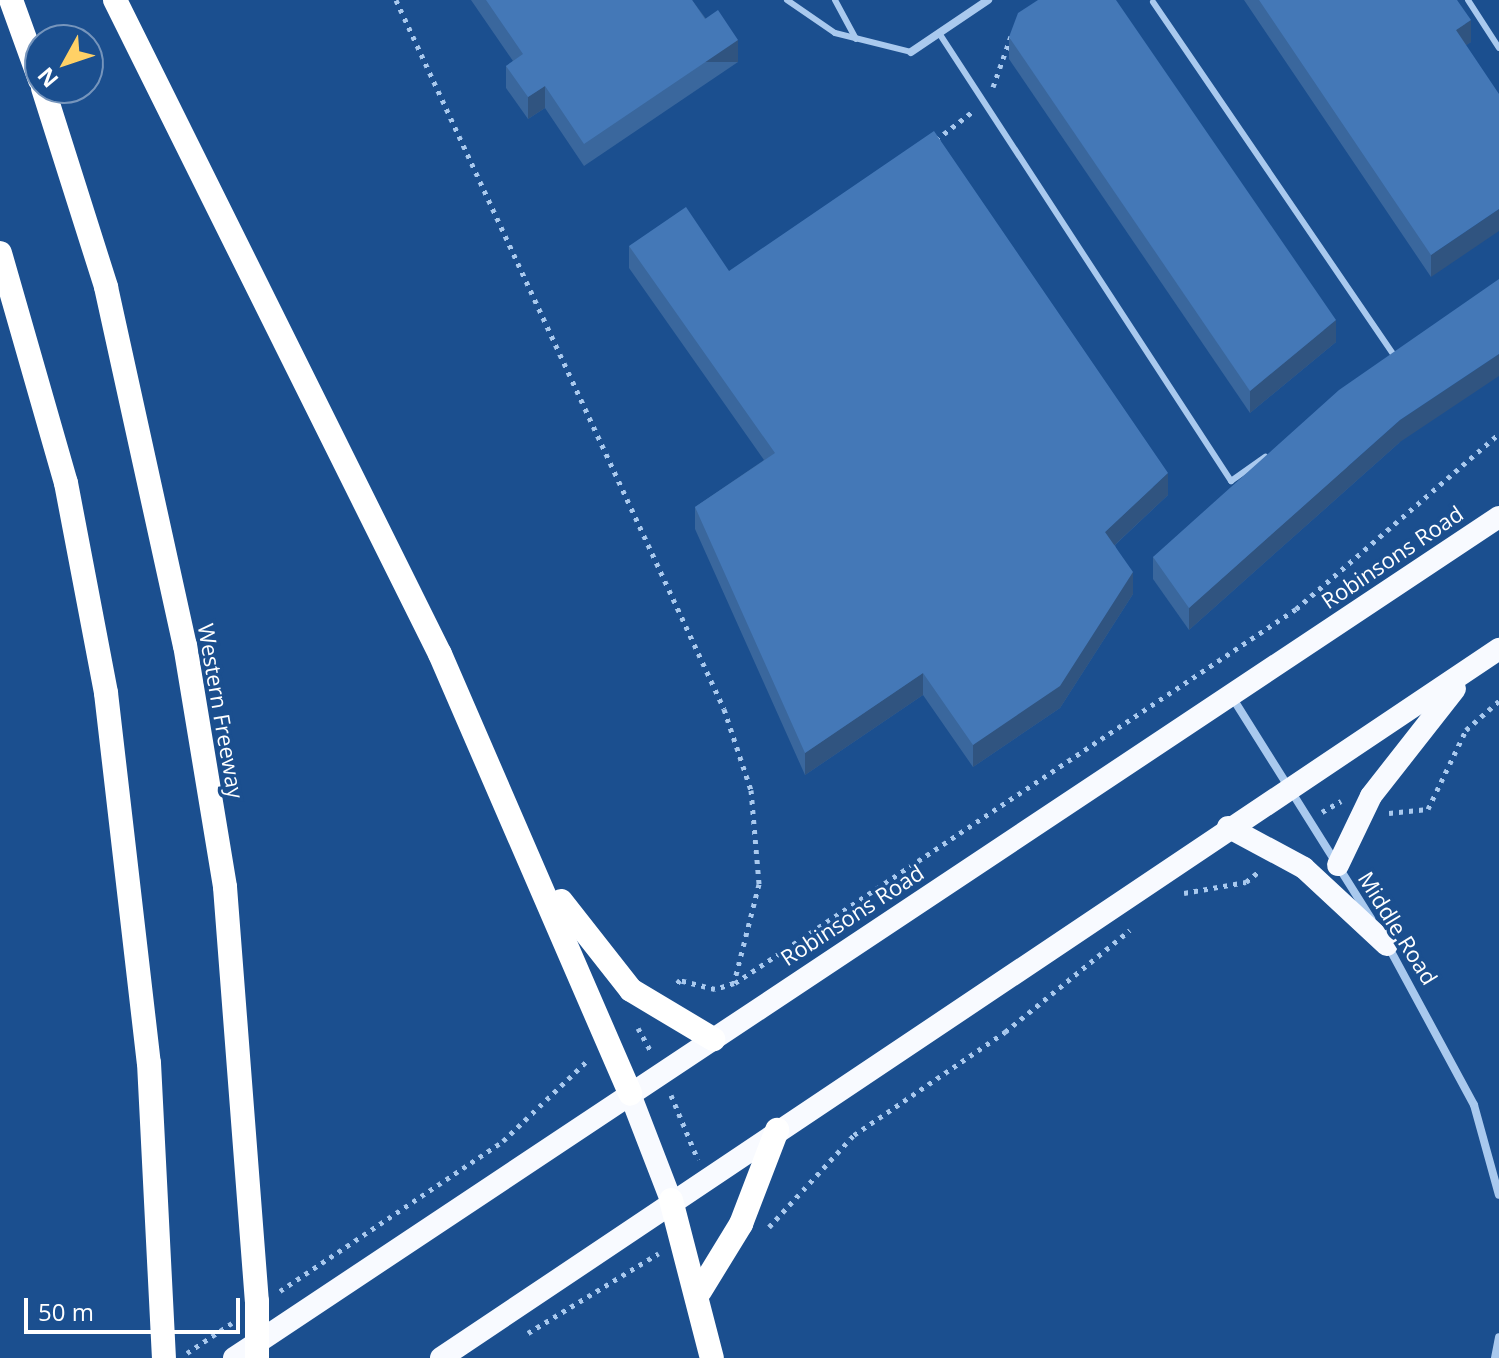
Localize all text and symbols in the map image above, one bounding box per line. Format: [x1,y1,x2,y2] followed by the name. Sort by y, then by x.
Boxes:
[24,24,104,104] north arrow
[30,62,64,95] text: N
[1316,500,1468,614] street label: Robinsons Road
[193,622,249,800] street label: Western Freeway
[776,859,928,971] street label: Robinsons Road
[1353,867,1443,989] street label: Middle Road
[28,1282,244,1332] scale bar
[38,1295,94,1328] text: 50 m

